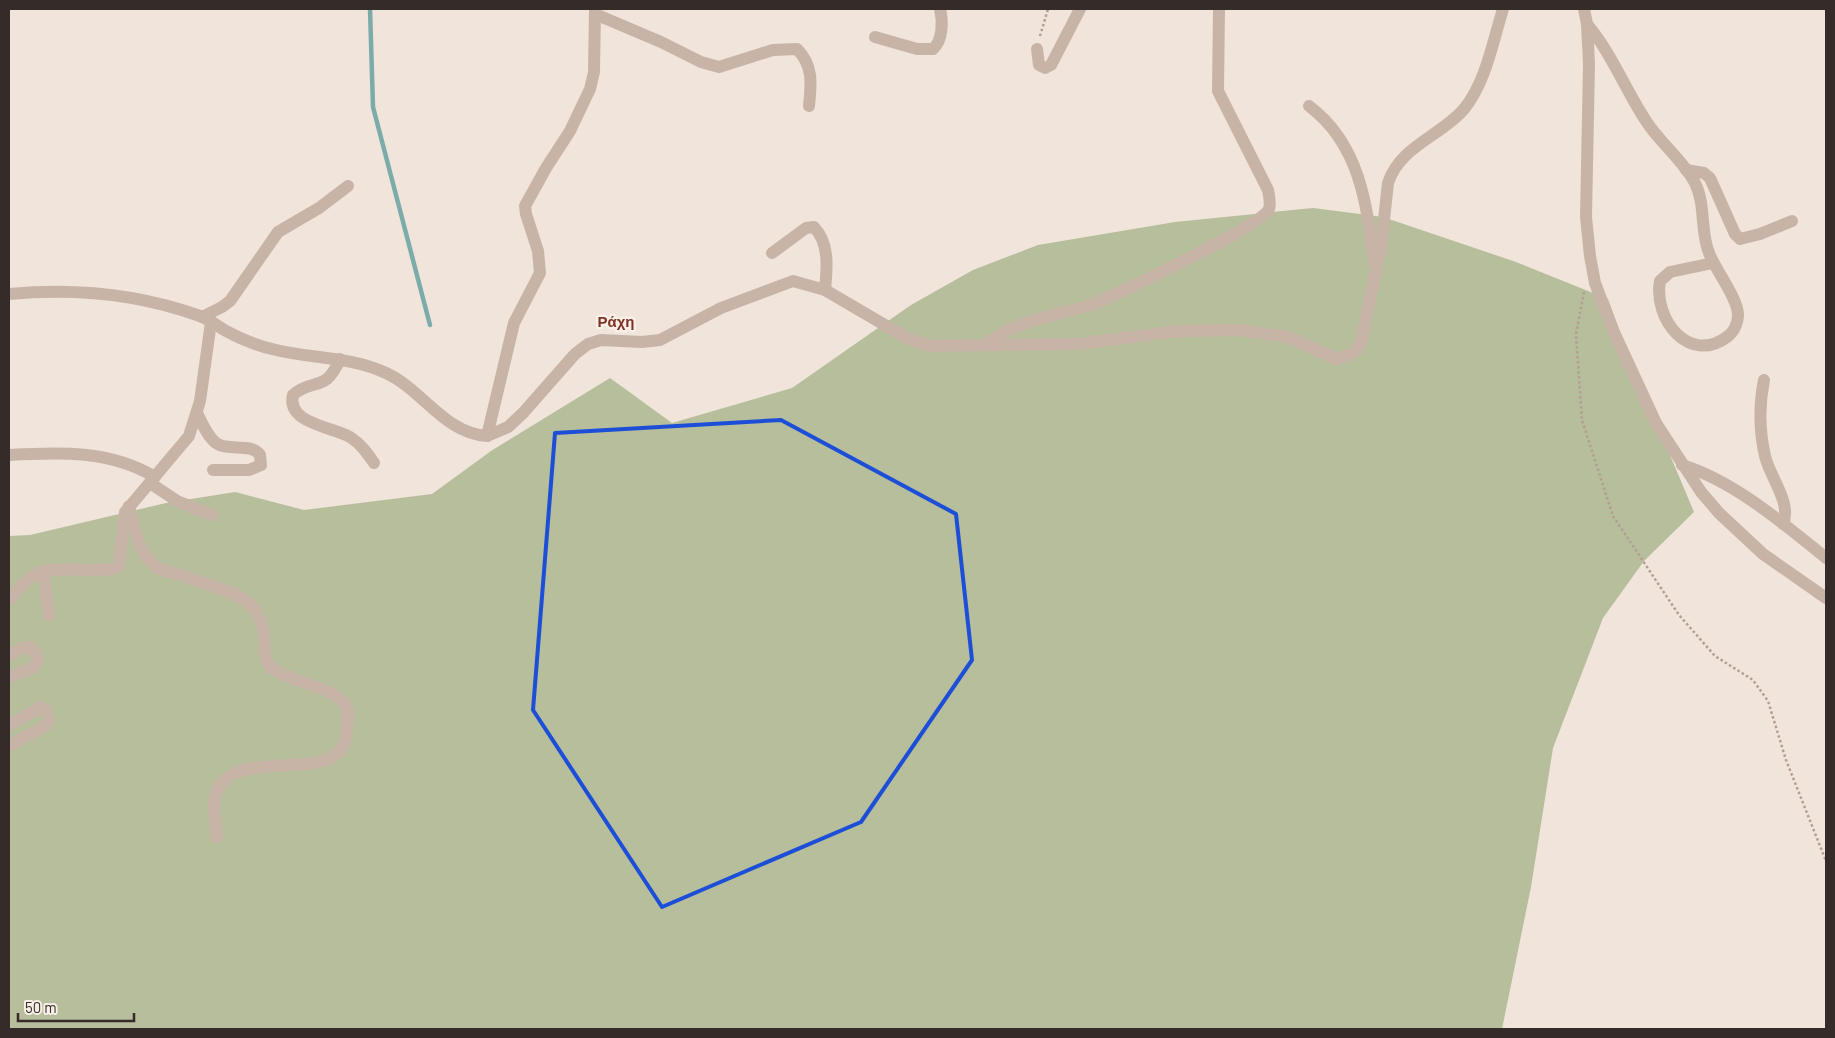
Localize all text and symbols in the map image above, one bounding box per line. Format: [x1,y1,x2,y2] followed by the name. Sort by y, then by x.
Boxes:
[597,312,635,330] district label: Ράχη
[18,990,134,1022] scale bar
[25,998,57,1016] text: 50 m

